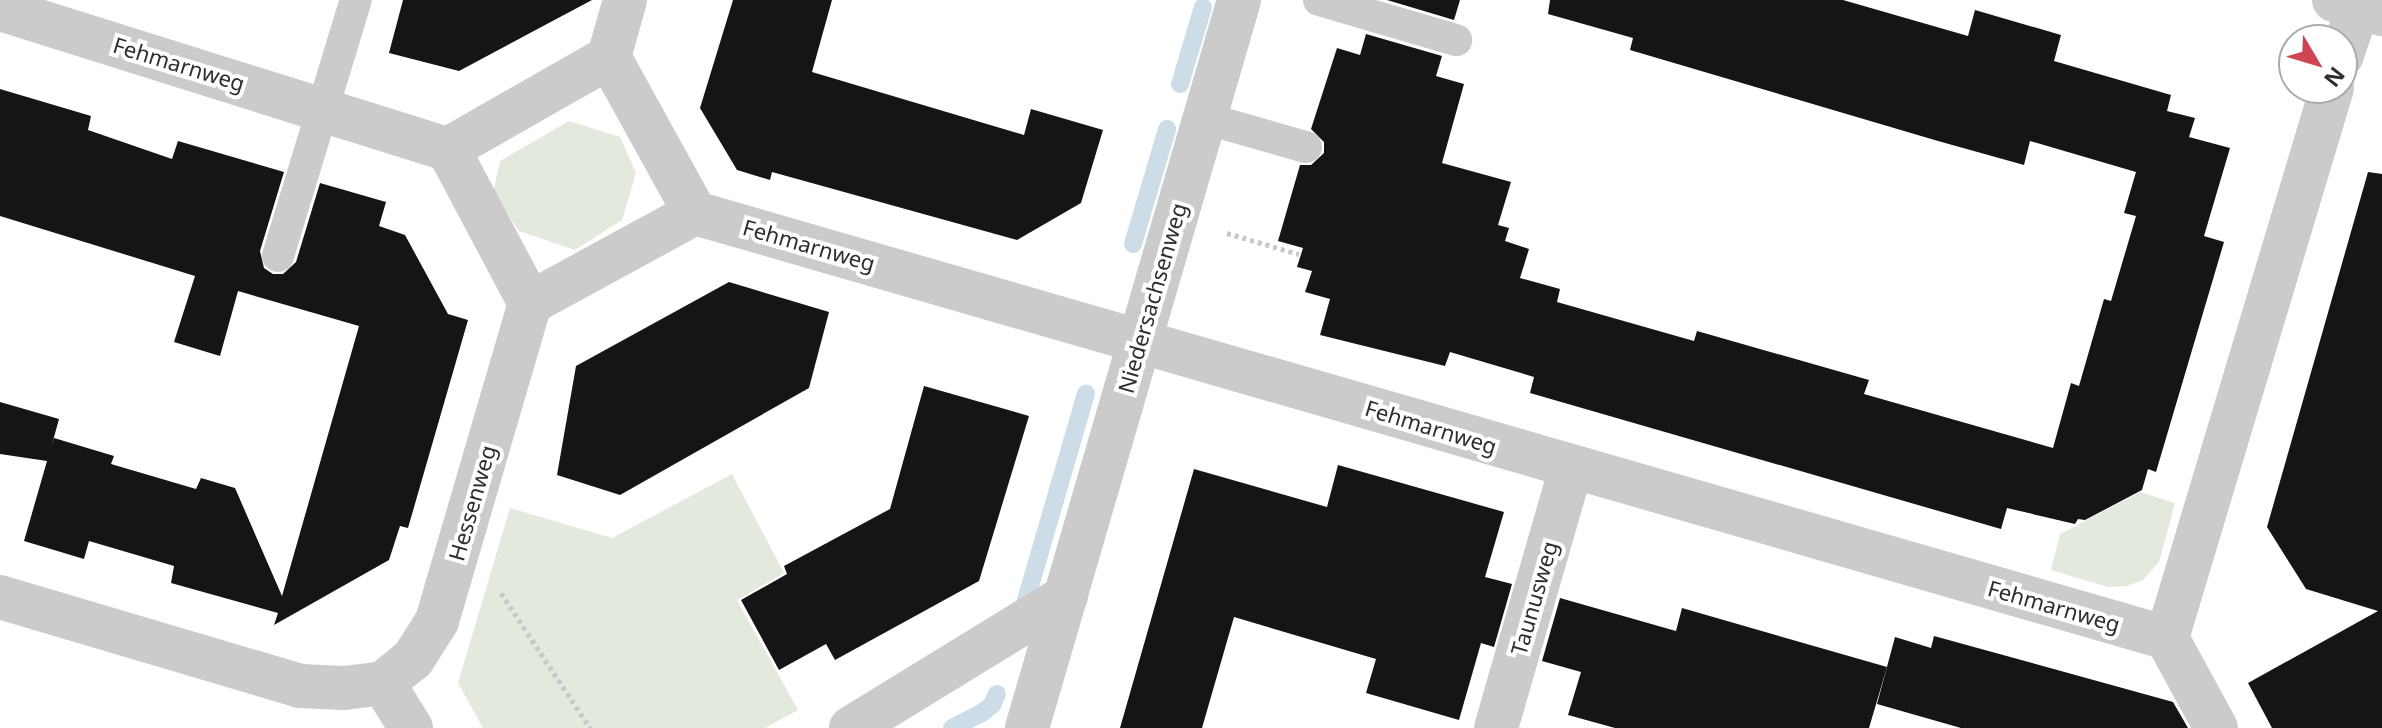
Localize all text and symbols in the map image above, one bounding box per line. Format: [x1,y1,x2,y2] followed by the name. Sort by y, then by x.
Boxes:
[2278,24,2358,104] north arrow
[110,31,248,97] street label: Fehmarnweg
[2318,61,2353,94] text: N
[1112,200,1192,396] street label: Niedersachsenweg
[740,214,878,276] street label: Fehmarnweg
[1362,394,1500,460] street label: Fehmarnweg
[443,442,501,564] street label: Hessenweg
[1505,538,1563,658] street label: Taunusweg
[1985,575,2123,637] street label: Fehmarnweg

